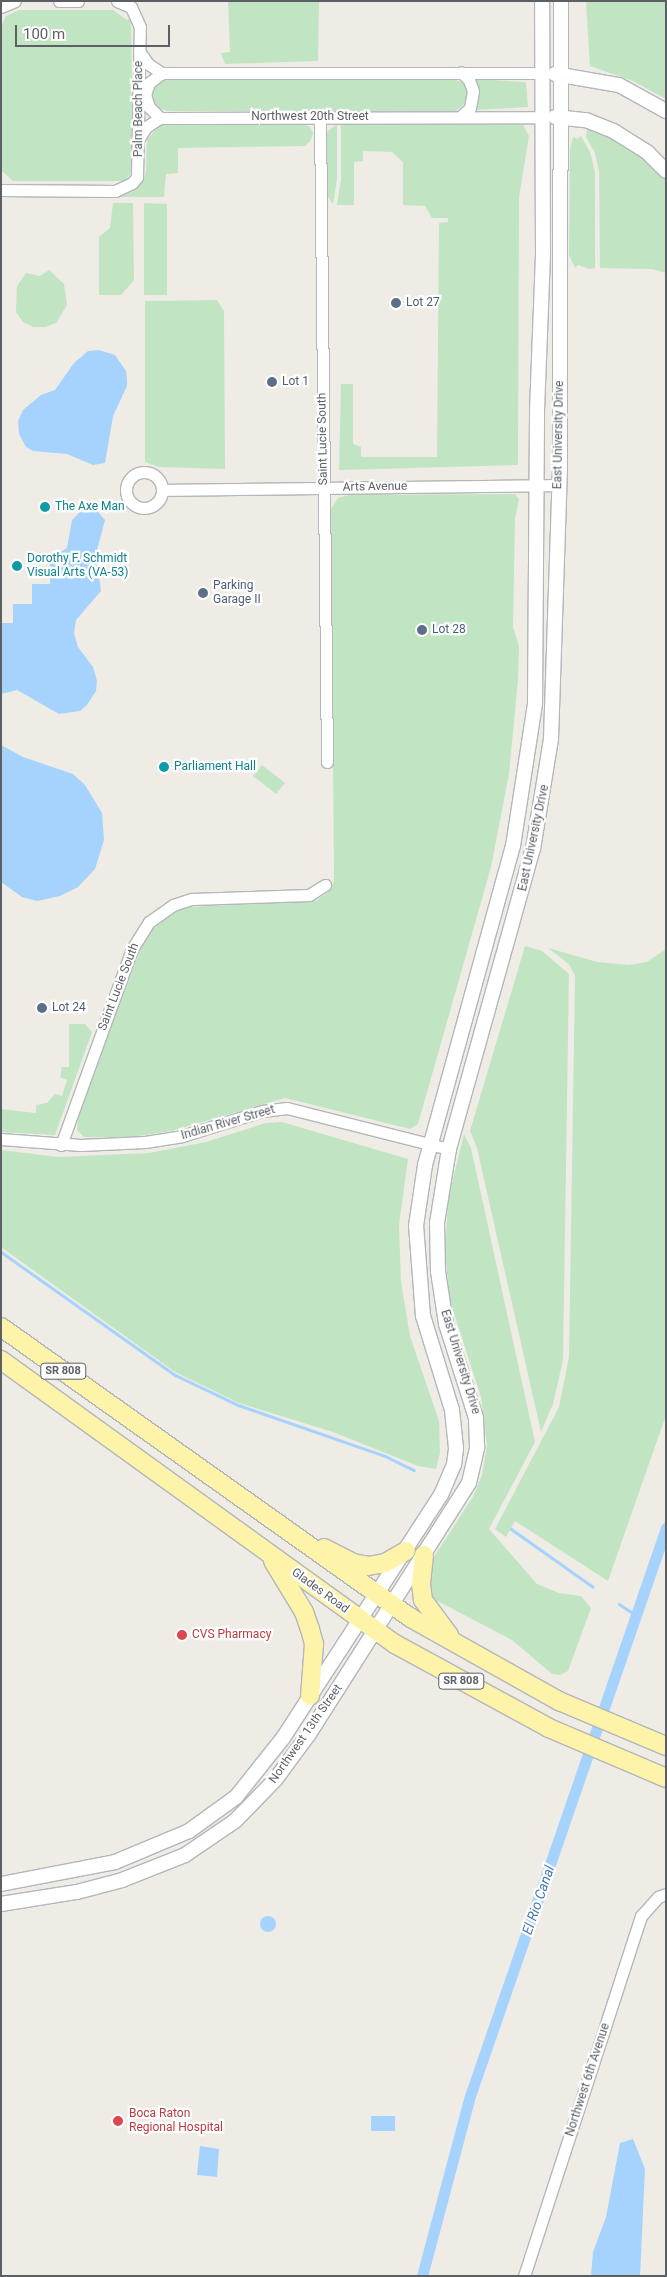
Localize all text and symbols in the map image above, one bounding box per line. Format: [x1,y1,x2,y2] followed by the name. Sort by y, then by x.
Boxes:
[18,15,172,47] scale bar
[23,25,65,43] text: 100 m
[132,61,146,157] street label: Palm Beach Place
[251,110,369,124] street label: Northwest 20th Street
[406,296,440,310] place label: Lot 27
[390,297,402,309] marker: Lot 27
[282,375,309,389] place label: Lot 1
[266,376,278,388] marker: Lot 1
[551,381,567,489] street label: East University Drive
[315,393,331,485] street label: Saint Lucie South
[343,479,407,495] street label: Arts Avenue
[55,500,125,514] place label: The Axe Man
[39,501,51,513] marker: The Axe Man
[27,552,128,580] place label: Dorothy F. Schmidt Visual Arts (VA-53)
[11,560,23,572] marker: Dorothy F. Schmidt Visual Arts (VA-53)
[213,579,261,607] place label: Parking Garage II
[197,587,209,599] marker: Parking Garage II
[432,623,466,637] place label: Lot 28
[416,624,428,636] marker: Lot 28
[174,760,256,774] place label: Parliament Hall
[158,761,170,773] marker: Parliament Hall
[516,783,552,893] street label: East University Drive
[96,941,142,1033] street label: Saint Lucie South
[52,1001,86,1015] place label: Lot 24
[36,1002,48,1014] marker: Lot 24
[179,1103,277,1143] street label: Indian River Street
[437,1308,483,1416] street label: East University Drive
[39,1362,87,1380] road number: SR 808
[288,1565,352,1617] street label: Glades Road
[192,1628,271,1642] place label: CVS Pharmacy
[176,1629,188,1641] marker: CVS Pharmacy
[437,1672,485,1690] road number: SR 808
[266,1682,346,1786] street label: Northwest 13th Street
[518,1863,558,1937] water label: El Rio Canal
[563,2022,613,2138] street label: Northwest 6th Avenue
[129,2107,223,2135] place label: Boca Raton Regional Hospital
[111,2114,125,2128] marker: Boca Raton Regional Hospital

